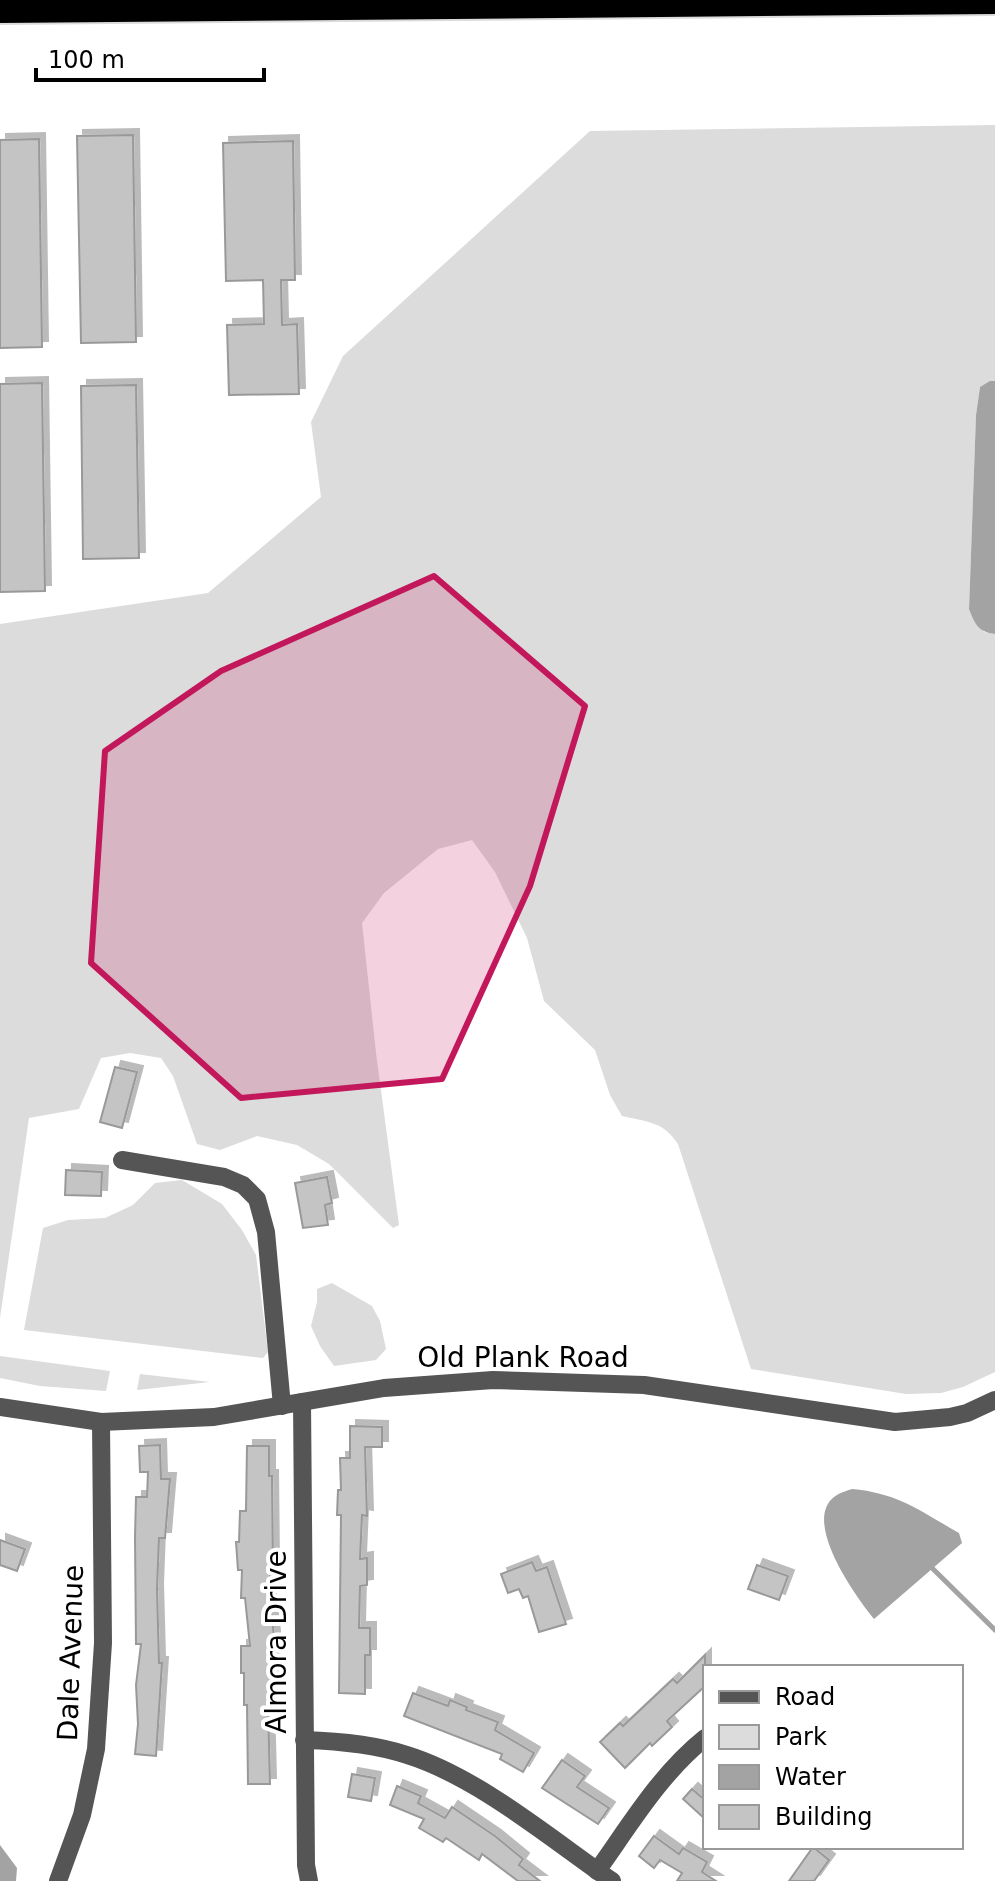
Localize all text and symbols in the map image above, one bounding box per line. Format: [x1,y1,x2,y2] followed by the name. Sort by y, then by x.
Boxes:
[36,32,264,82] scale bar
[48,46,125,74] text: 100 m
[417,1341,629,1374] street label: Old Plank Road
[260,1550,293,1734] street label: Almora Drive
[51,1564,90,1742] street label: Dale Avenue
[703,1665,963,1849] legend
[775,1683,835,1711] text: Road
[775,1723,827,1751] text: Park
[775,1763,846,1791] text: Water
[775,1803,872,1831] text: Building

